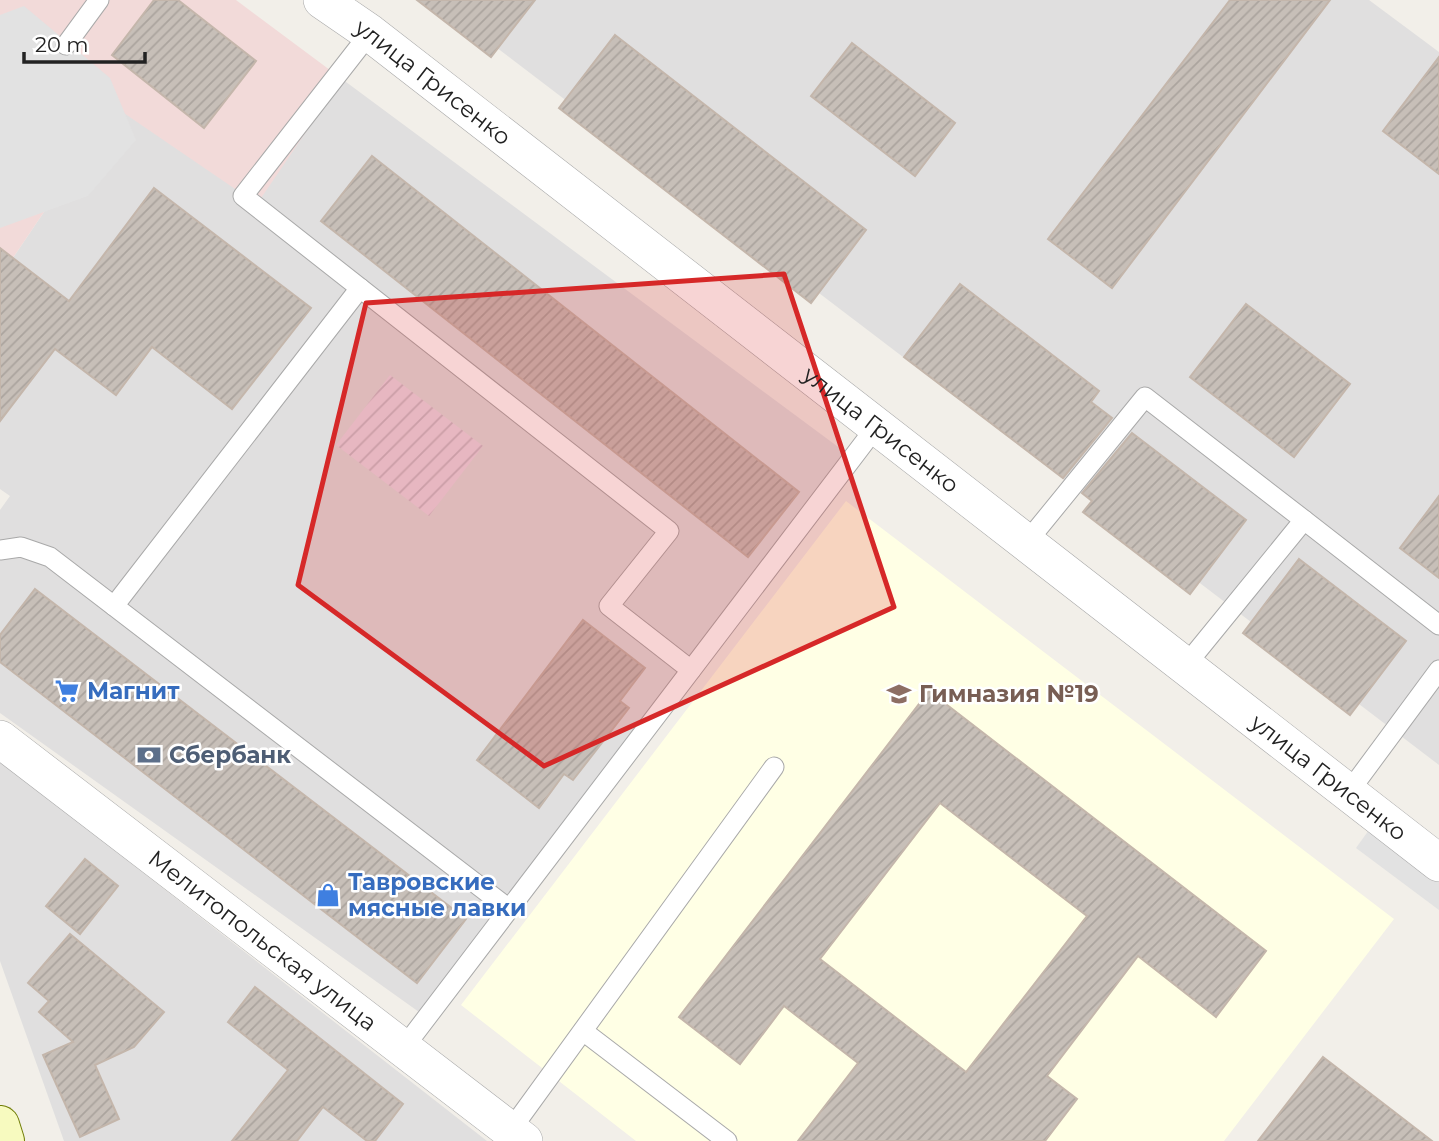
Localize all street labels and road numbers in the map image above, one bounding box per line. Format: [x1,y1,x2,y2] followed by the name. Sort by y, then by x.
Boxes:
[349,12,517,151] street label: улица Грисенко
[796,360,964,499] street label: улица Грисенко
[1244,707,1412,847] street label: улица Грисенко
[143,844,382,1037] street label: Мелитопольская улица

